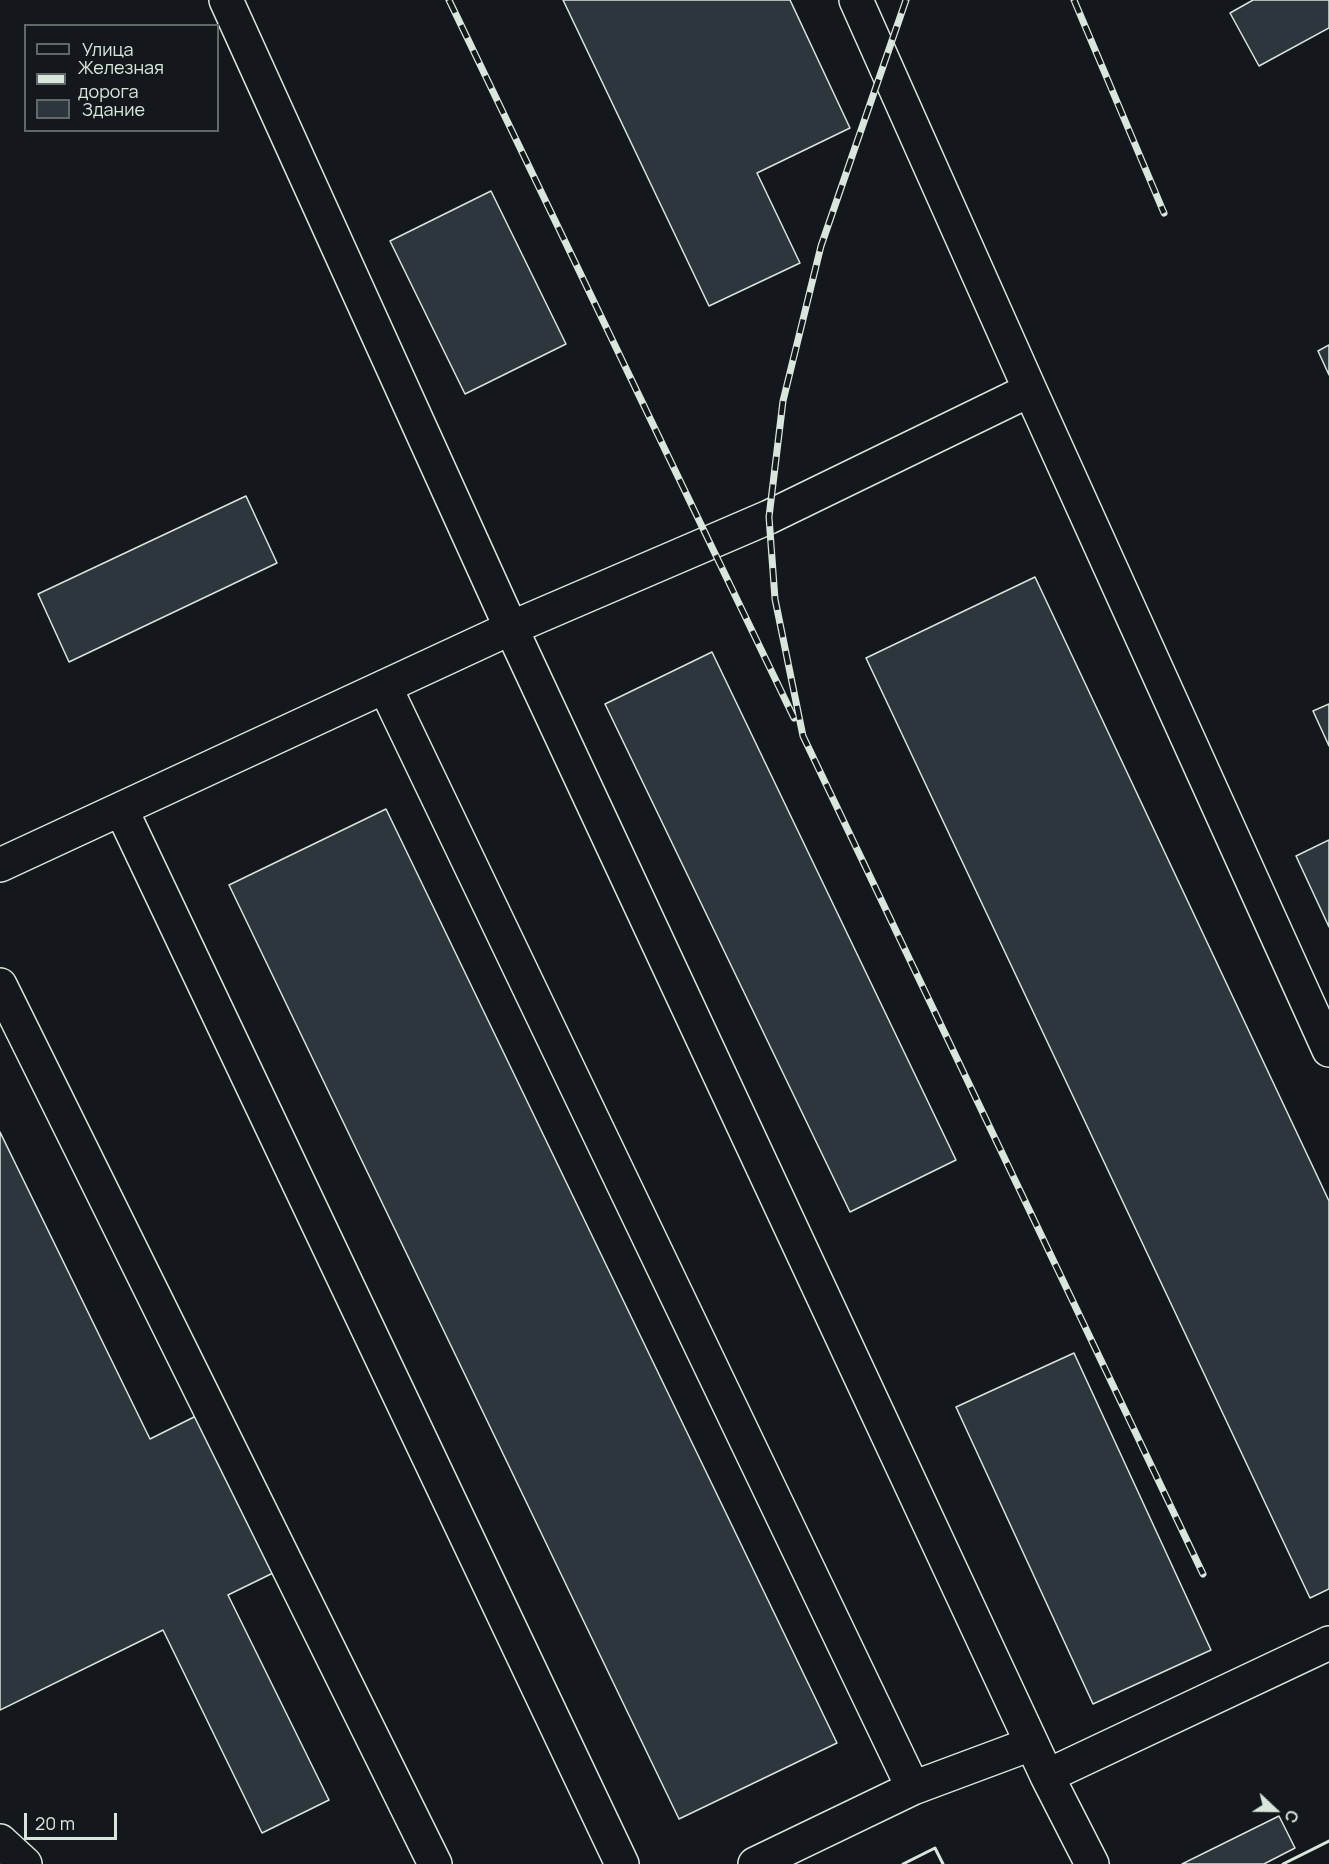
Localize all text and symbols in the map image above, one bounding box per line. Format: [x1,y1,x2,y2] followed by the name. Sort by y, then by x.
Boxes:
[24,24,219,132] legend
[82,37,134,61] text: Улица
[78,55,164,103] text: Железная дорога
[82,97,145,121] text: Здание
[1245,1780,1305,1840] north arrow
[27,1801,120,1839] scale bar
[1279,1807,1304,1826] text: С
[35,1811,75,1835] text: 20 m

